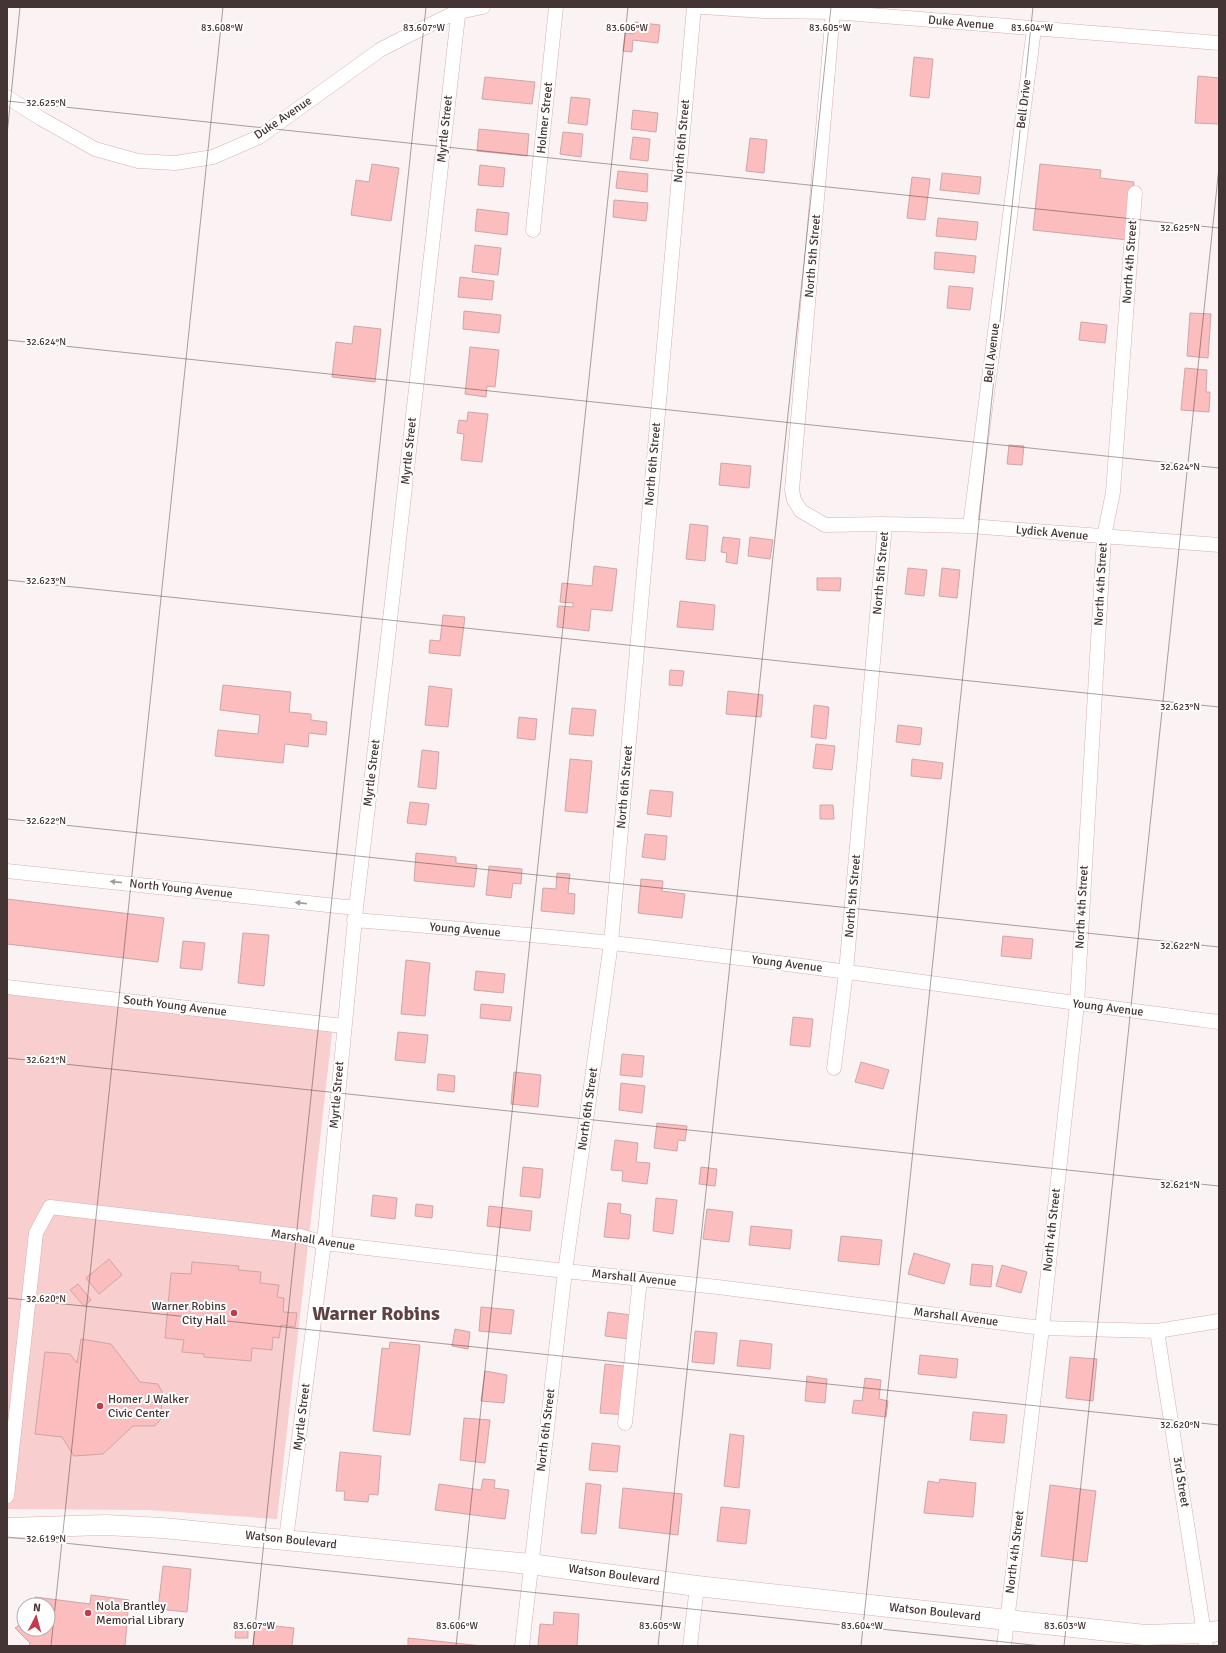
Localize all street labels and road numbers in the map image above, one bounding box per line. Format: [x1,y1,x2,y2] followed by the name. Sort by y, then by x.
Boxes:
[927,13,995,33] street label: Duke Avenue
[1014,78,1034,130] street label: Bell Drive
[534,82,556,154] street label: Holmer Street
[251,93,315,143] street label: Duke Avenue
[434,95,456,163] street label: Myrtle Street
[671,99,693,183] street label: North 6th Street
[802,214,824,298] street label: North 5th Street
[1120,220,1140,304] street label: North 4th Street
[981,322,1003,384] street label: Bell Avenue
[398,417,420,485] street label: Myrtle Street
[642,422,664,506] street label: North 6th Street
[1015,522,1089,544] street label: Lydick Avenue
[870,531,892,615] street label: North 5th Street
[1091,542,1111,626] street label: North 4th Street
[360,739,384,807] street label: Myrtle Street
[614,745,636,829] street label: North 6th Street
[842,854,864,938] street label: North 5th Street
[1072,865,1092,949] street label: North 4th Street
[129,876,233,902] street label: North Young Avenue
[429,919,501,941] street label: Young Avenue
[751,952,823,976] street label: Young Avenue
[122,992,228,1020] street label: South Young Avenue
[1072,996,1144,1020] street label: Young Avenue
[327,1061,347,1129] street label: Myrtle Street
[575,1067,601,1151] street label: North 6th Street
[1040,1188,1064,1272] street label: North 4th Street
[270,1226,356,1254] street label: Marshall Avenue
[591,1266,677,1290] street label: Marshall Avenue
[913,1304,999,1330] street label: Marshall Avenue
[290,1383,314,1451] street label: Myrtle Street
[533,1388,559,1472] street label: North 6th Street
[1170,1456,1192,1508] street label: 3rd Street
[1002,1510,1028,1594] street label: North 4th Street
[244,1528,338,1552] street label: Watson Boulevard
[567,1561,661,1589] street label: Watson Boulevard
[888,1600,982,1624] street label: Watson Boulevard

